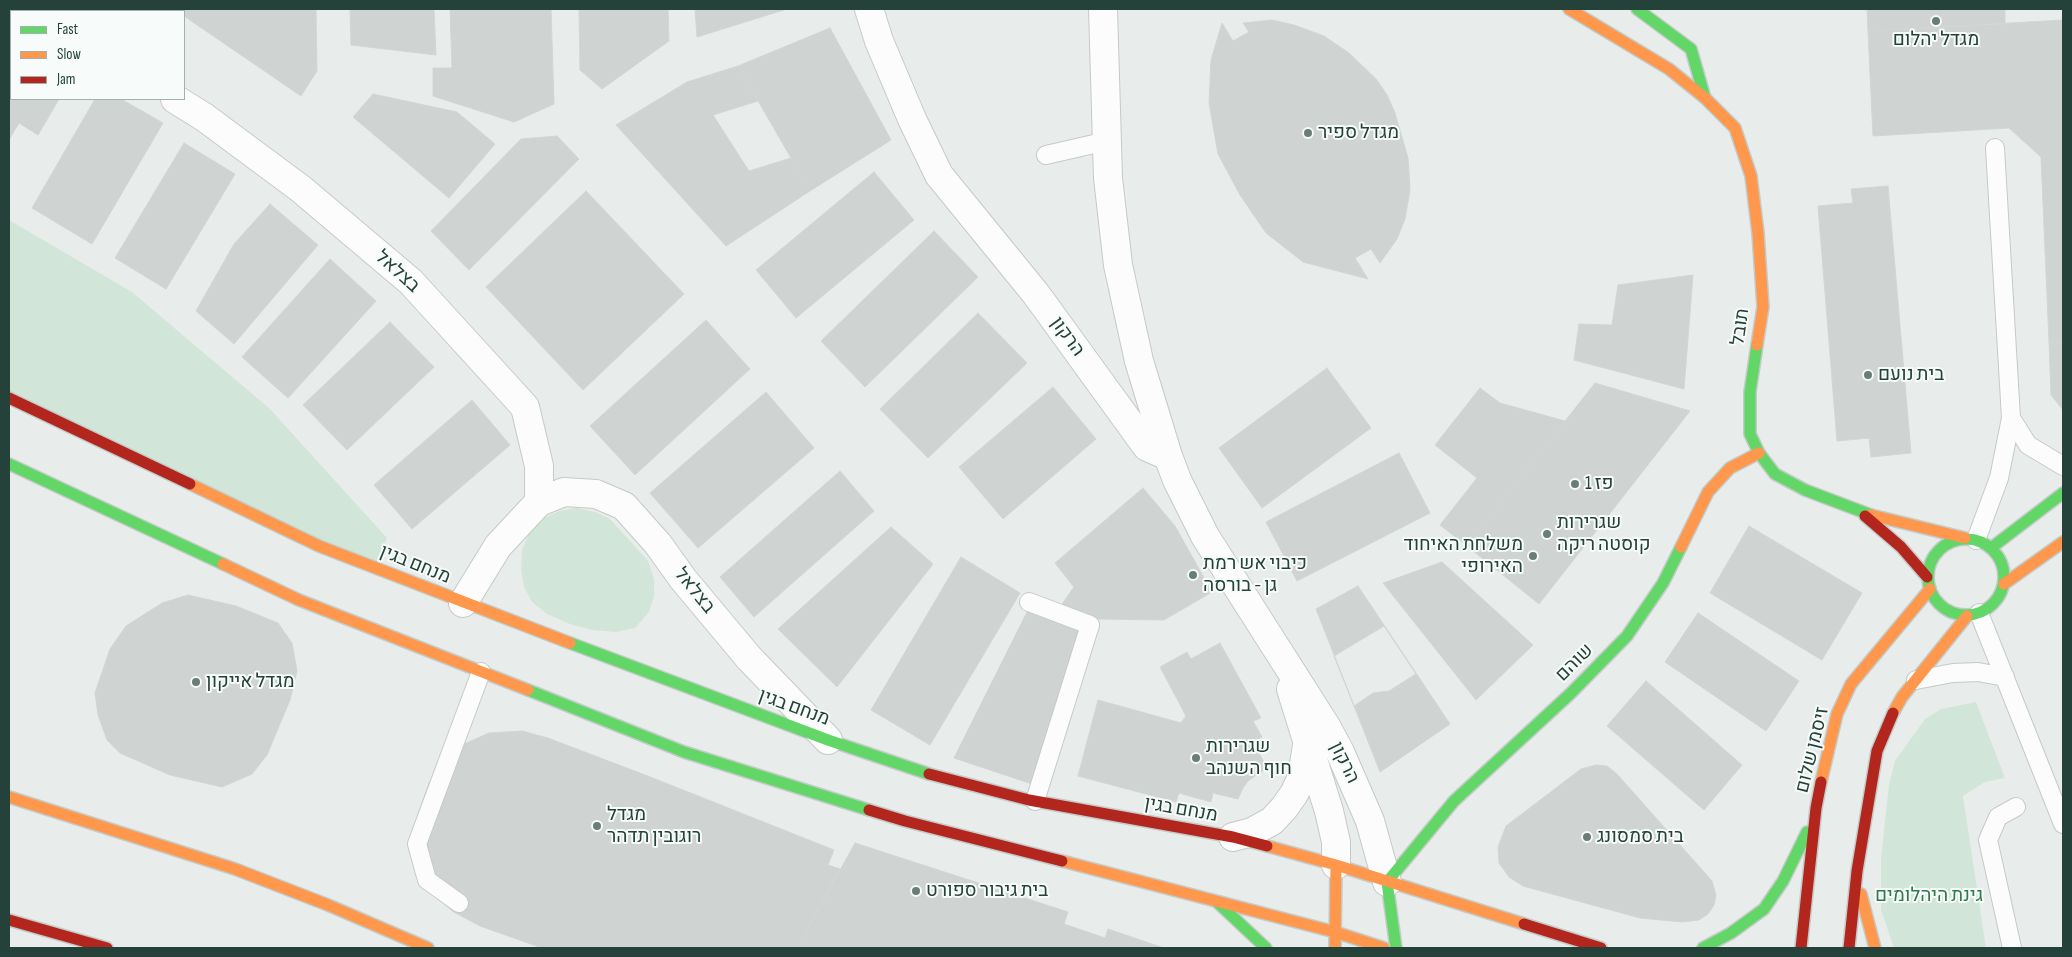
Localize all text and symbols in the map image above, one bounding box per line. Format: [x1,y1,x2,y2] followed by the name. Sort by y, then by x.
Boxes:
[10,10,185,100] legend
[1930,15,1942,27] marker: מגדל יהלום
[57,20,78,39] text: Fast
[1893,29,1979,51] place label: מגדל יהלום
[57,45,81,64] text: Slow
[57,70,75,89] text: Jam
[1318,122,1399,144] place label: מגדל ספיר
[1302,127,1314,139] marker: מגדל ספיר
[370,246,424,298] street label: בצלאל
[1727,307,1755,347] street label: תובל
[1045,313,1089,361] street label: הרקון
[1878,364,1944,386] place label: בית נועם
[1862,369,1874,381] marker: בית נועם
[1585,473,1613,495] place label: פז 1
[1569,478,1581,490] marker: פז 1
[1557,512,1650,556] place label: שגרירות קוסטה ריקה
[1541,528,1553,540] marker: שגרירות קוסטה ריקה
[1404,534,1523,578] place label: משלחת האיחוד האירופי
[376,541,454,589] street label: מנחם בגין
[1527,550,1539,562] marker: משלחת האיחוד האירופי
[1203,553,1307,597] place label: כיבוי אש רמת גן - בורסה
[669,564,719,618] street label: בצלאל
[1187,569,1199,581] marker: כיבוי אש רמת גן - בורסה
[1551,639,1599,687] street label: שוהם
[206,671,295,693] place label: מגדל אייקון
[190,676,202,688] marker: מגדל אייקון
[755,685,833,731] street label: מנחם בגין
[1791,705,1835,795] street label: זיסמן שלום
[1206,736,1292,780] place label: שגרירות חוף השנהב
[1324,739,1364,787] street label: הרקון
[1190,752,1202,764] marker: שגרירות חוף השנהב
[1143,792,1219,828] street label: מנחם בגין
[607,804,701,848] place label: מגדל רוגובין תדהר
[591,820,603,832] marker: מגדל רוגובין תדהר
[1597,826,1684,848] place label: בית סמסונג
[1581,831,1593,843] marker: בית סמסונג
[926,880,1048,902] place label: בית גיבור ספורט
[910,885,922,897] marker: בית גיבור ספורט
[1875,885,1983,907] park label: גינת היהלומים

